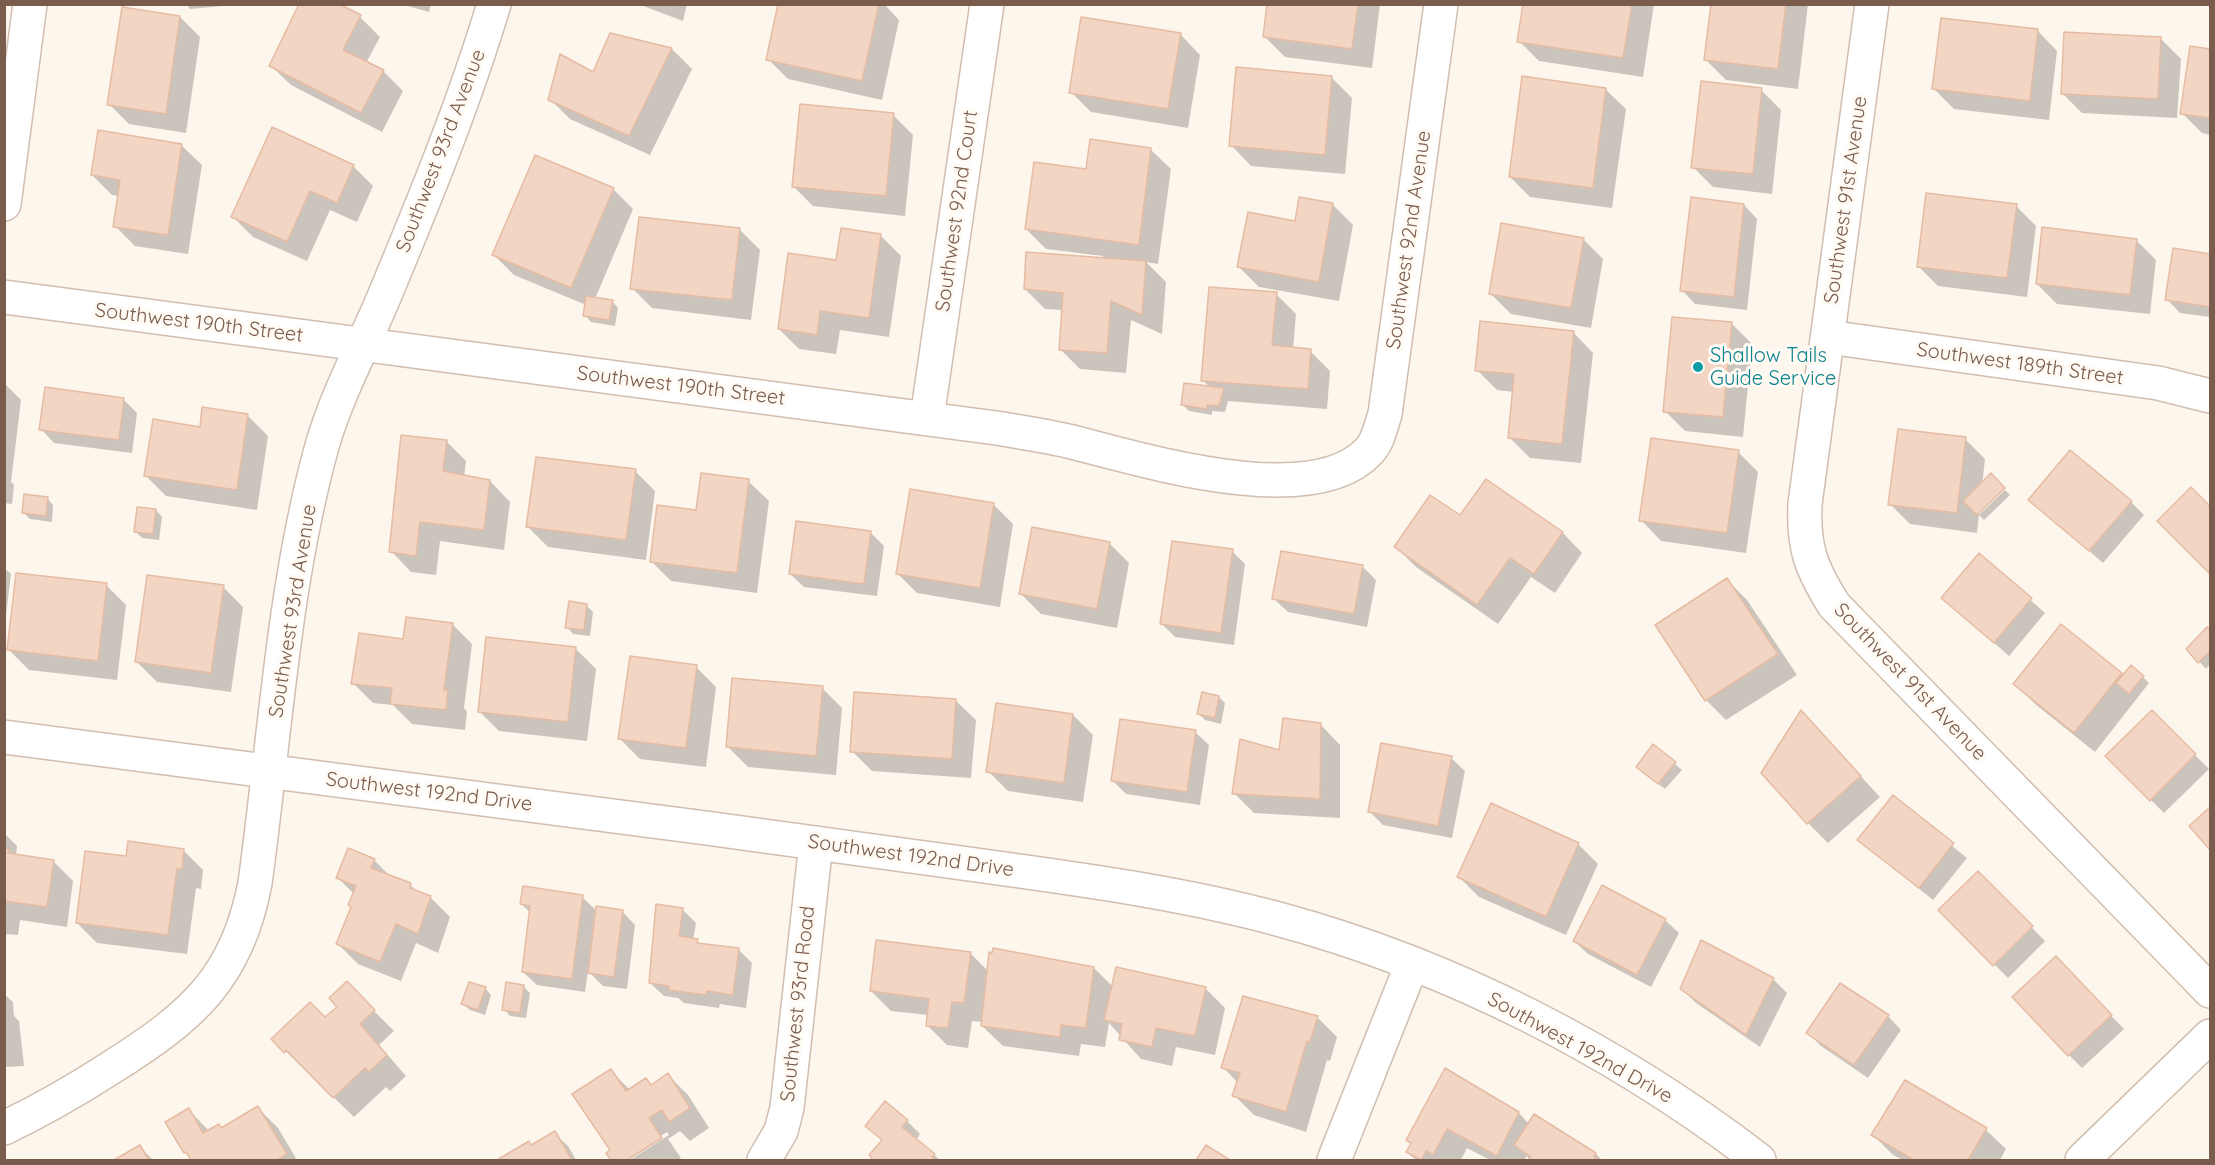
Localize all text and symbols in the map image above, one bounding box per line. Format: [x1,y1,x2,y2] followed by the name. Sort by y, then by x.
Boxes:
[391,46,491,256] street label: Southwest 93rd Avenue
[1820,95,1872,305] street label: Southwest 91st Avenue
[931,109,983,313] street label: Southwest 92nd Court
[1382,129,1436,351] street label: Southwest 92nd Avenue
[94,298,304,348] street label: Southwest 190th Street
[1915,338,2125,390] street label: Southwest 189th Street
[1710,344,1836,391] place label: Shallow Tails Guide Service
[1691,360,1705,374] marker: Shallow Tails Guide Service
[576,361,786,411] street label: Southwest 190th Street
[264,503,322,719] street label: Southwest 93rd Avenue
[1829,598,1991,766] street label: Southwest 91st Avenue
[324,767,534,817] street label: Southwest 192nd Drive
[806,830,1016,882] street label: Southwest 192nd Drive
[776,905,820,1103] street label: Southwest 93rd Road
[1483,987,1677,1109] street label: Southwest 192nd Drive

